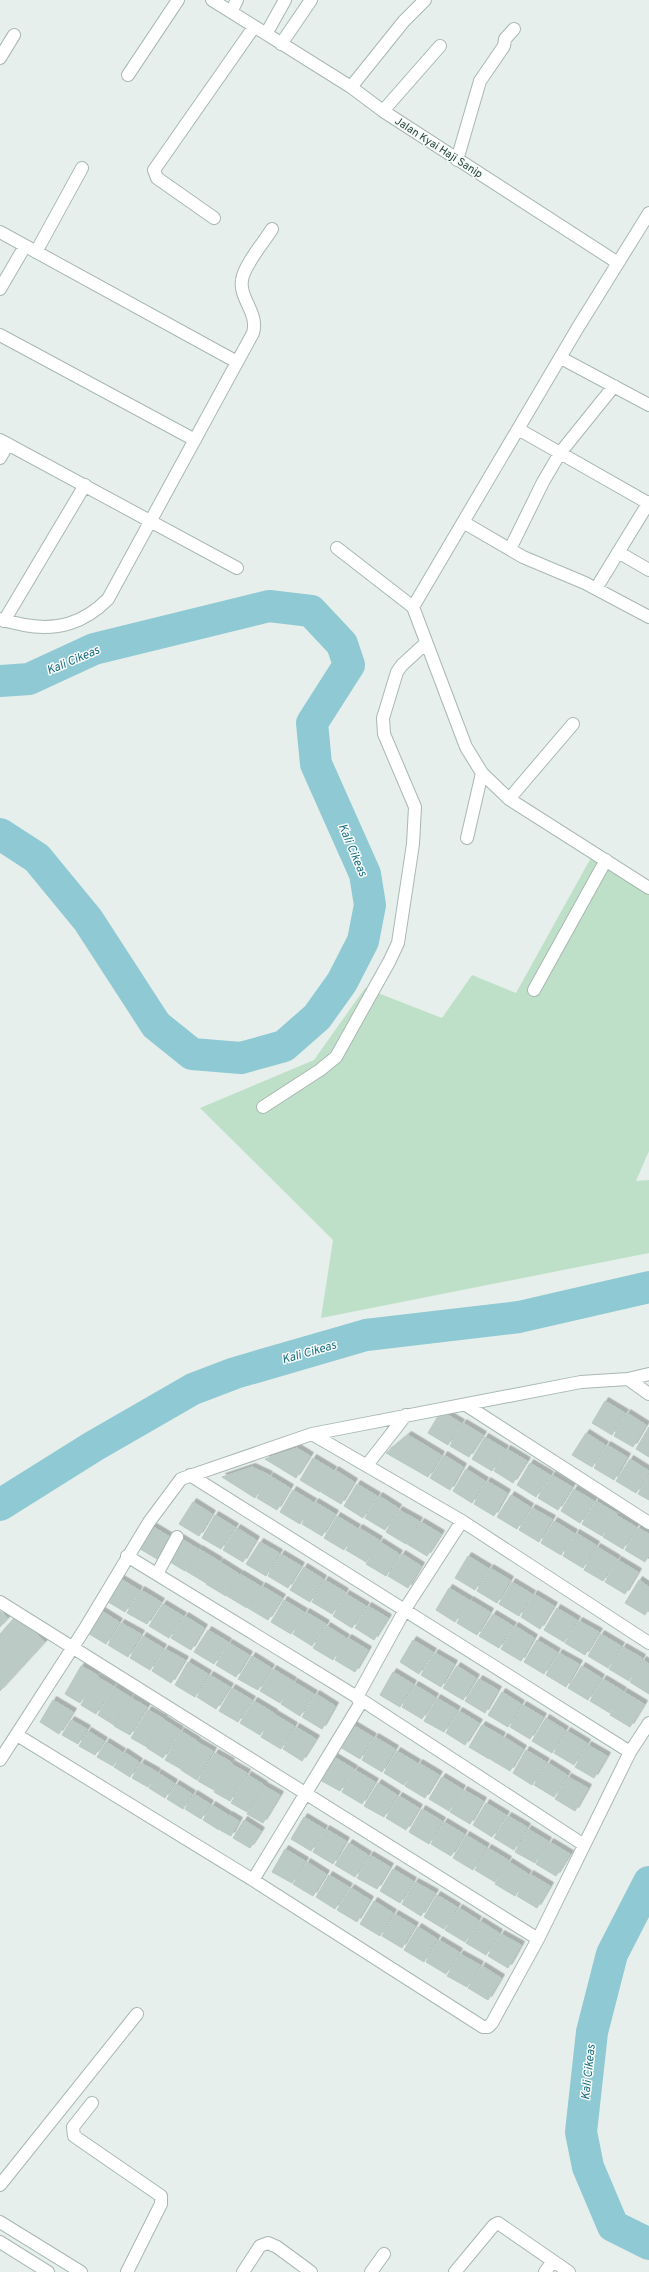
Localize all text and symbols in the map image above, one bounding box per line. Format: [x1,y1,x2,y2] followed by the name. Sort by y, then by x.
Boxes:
[392,114,485,182] street label: Jalan Kyai Haji Sanip
[44,642,103,679] water label: Kali Cikeas
[334,821,371,880] water label: Kali Cikeas
[280,1337,339,1368] water label: Kali Cikeas
[578,2043,600,2101] water label: Kali Cikeas

